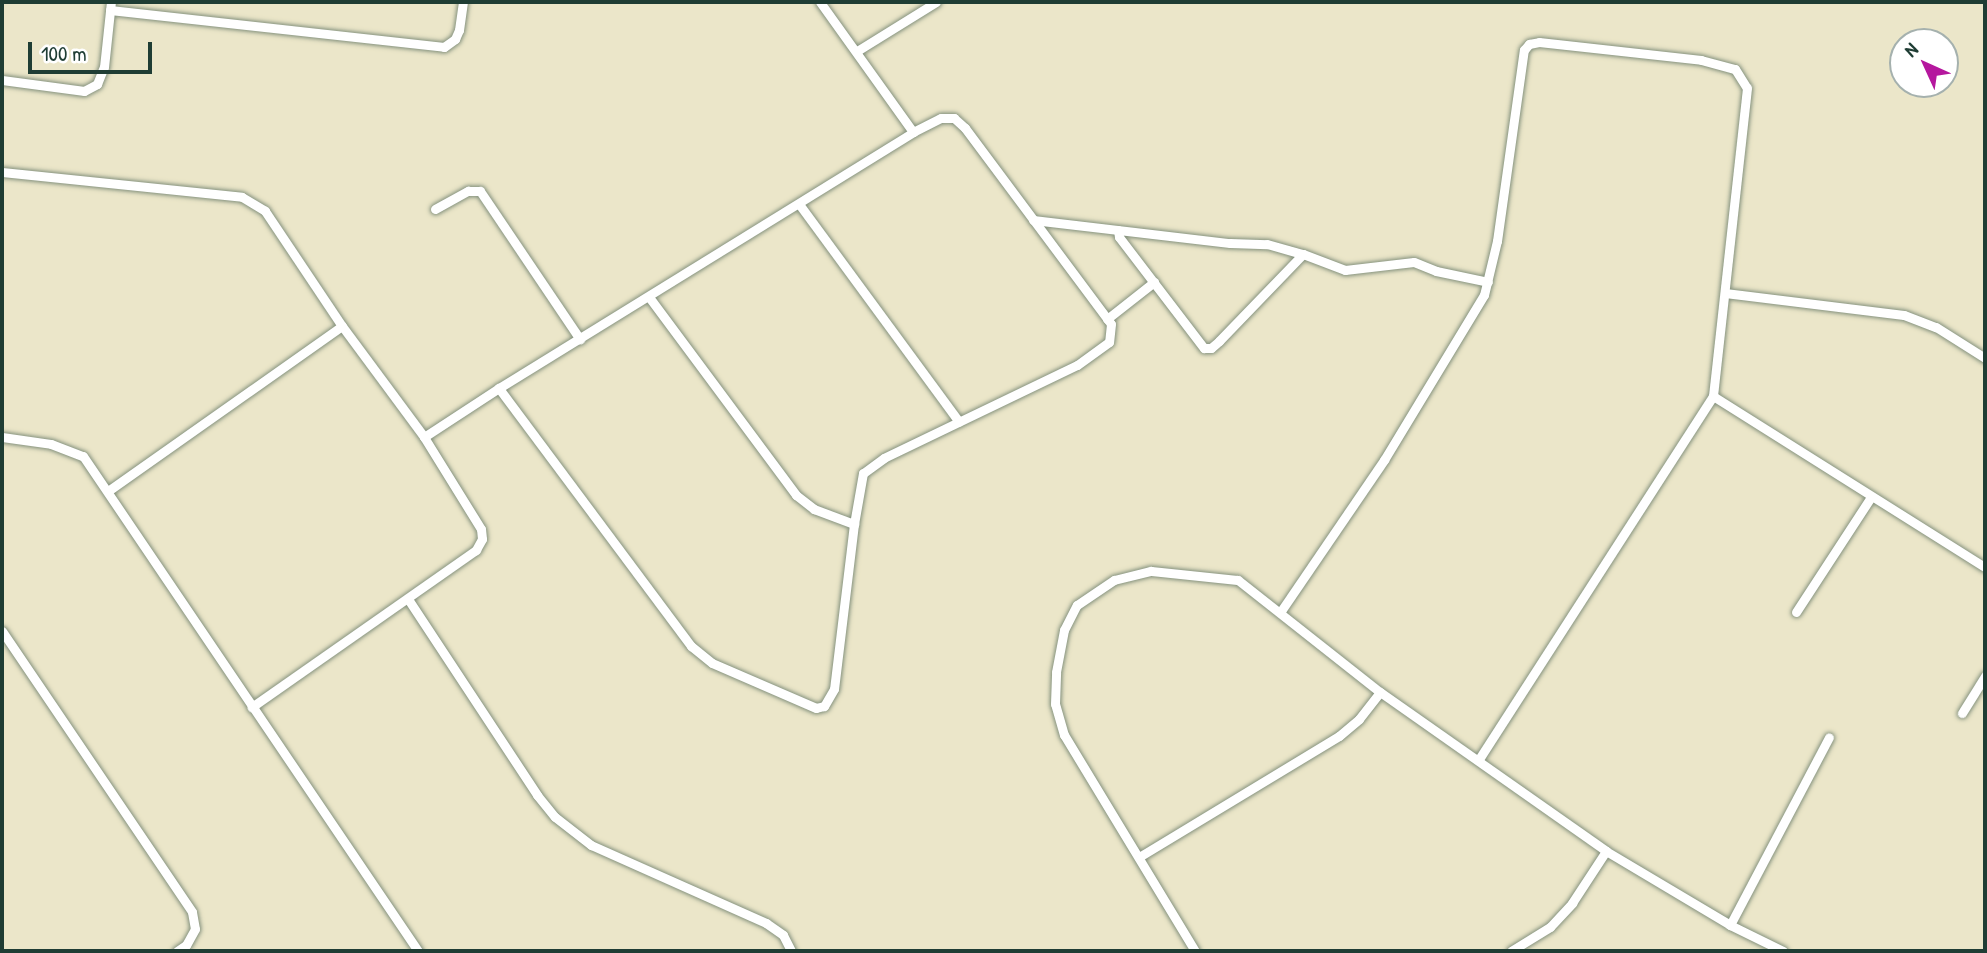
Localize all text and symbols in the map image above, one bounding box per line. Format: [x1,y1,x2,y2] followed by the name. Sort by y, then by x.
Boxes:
[32,28,156,72] scale bar
[1889,28,1959,98] north arrow
[1898,37,1923,62] text: N
[41,39,87,68] text: 100 m

